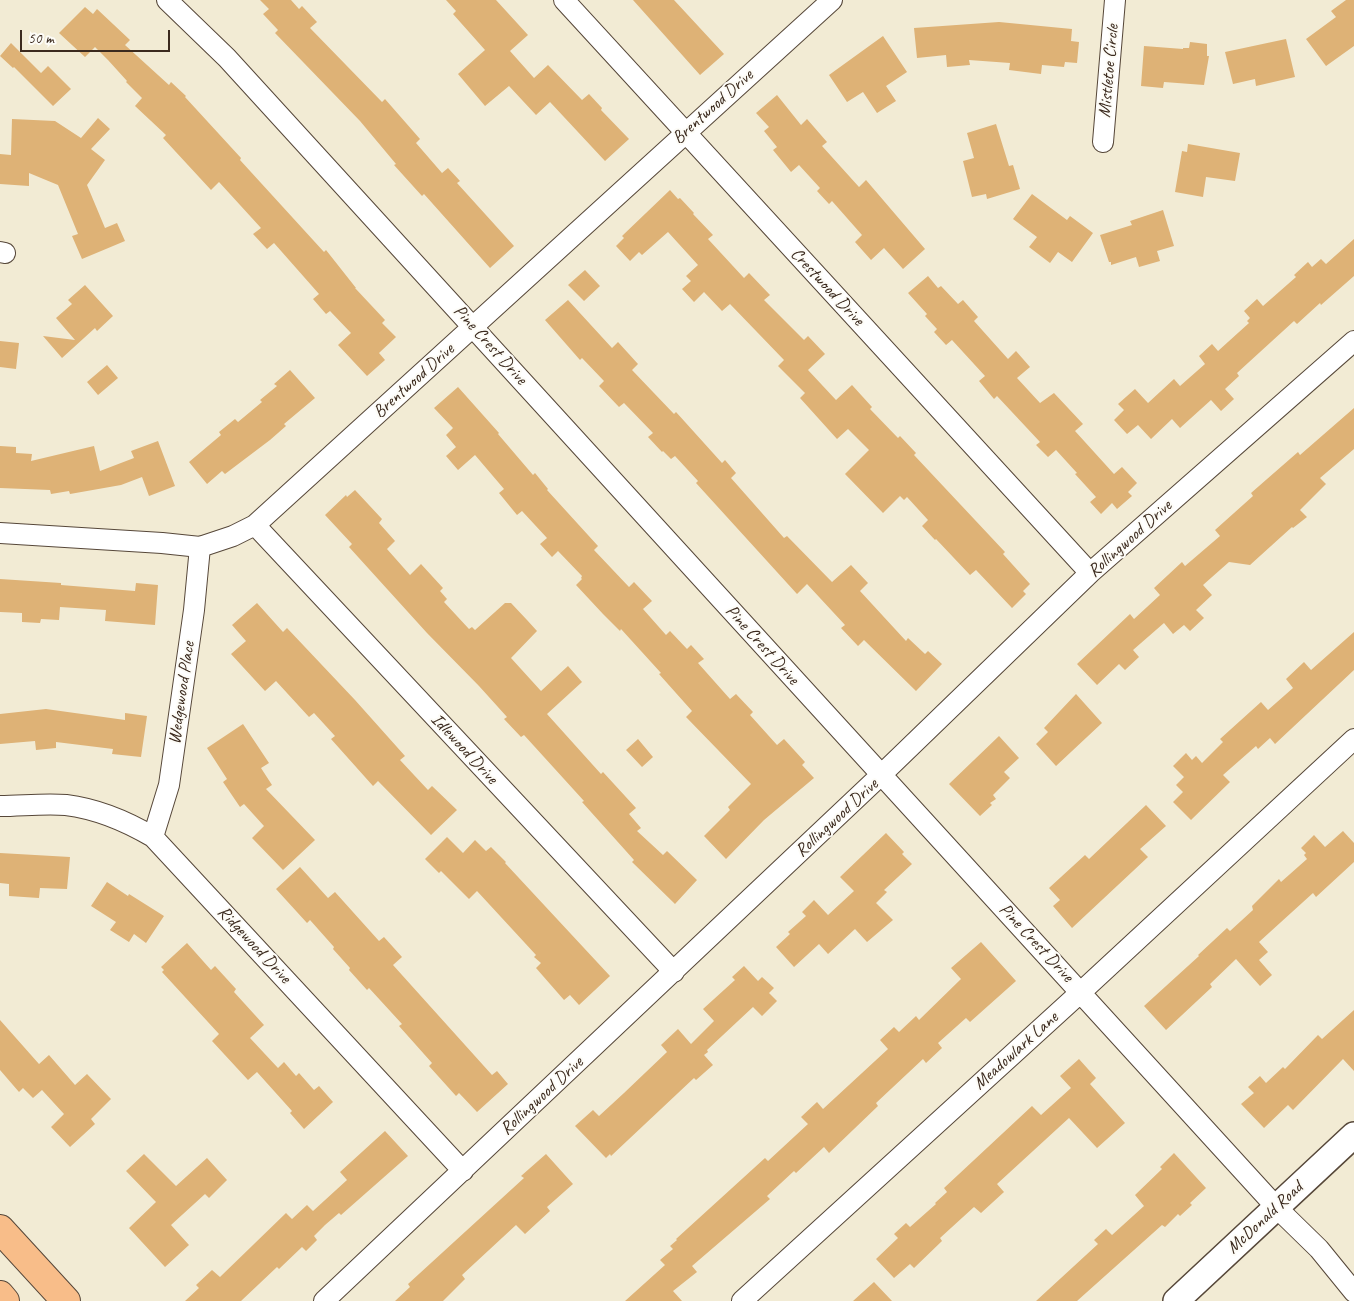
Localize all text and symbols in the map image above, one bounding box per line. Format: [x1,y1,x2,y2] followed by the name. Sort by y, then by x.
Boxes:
[22,20,172,52] scale bar
[1094,23,1124,119] street label: Mistletoe Circle
[28,29,54,48] text: 50 m
[668,65,758,149] street label: Brentwood Drive
[785,244,869,330] street label: Crestwood Drive
[449,301,531,389] street label: Pine Crest Drive
[369,339,459,423] street label: Brentwood Drive
[1084,496,1176,582] street label: Rollingwood Drive
[721,601,803,689] street label: Pine Crest Drive
[164,640,200,746] street label: Wedgewood Place
[426,709,502,789] street label: Idlewood Drive
[791,774,883,862] street label: Rollingwood Drive
[994,899,1078,987] street label: Pine Crest Drive
[213,902,295,988] street label: Ridgewood Drive
[969,1007,1063,1095] street label: Meadowlark Lane
[496,1052,588,1140] street label: Rollingwood Drive
[1223,1177,1307,1259] street label: McDonald Road

